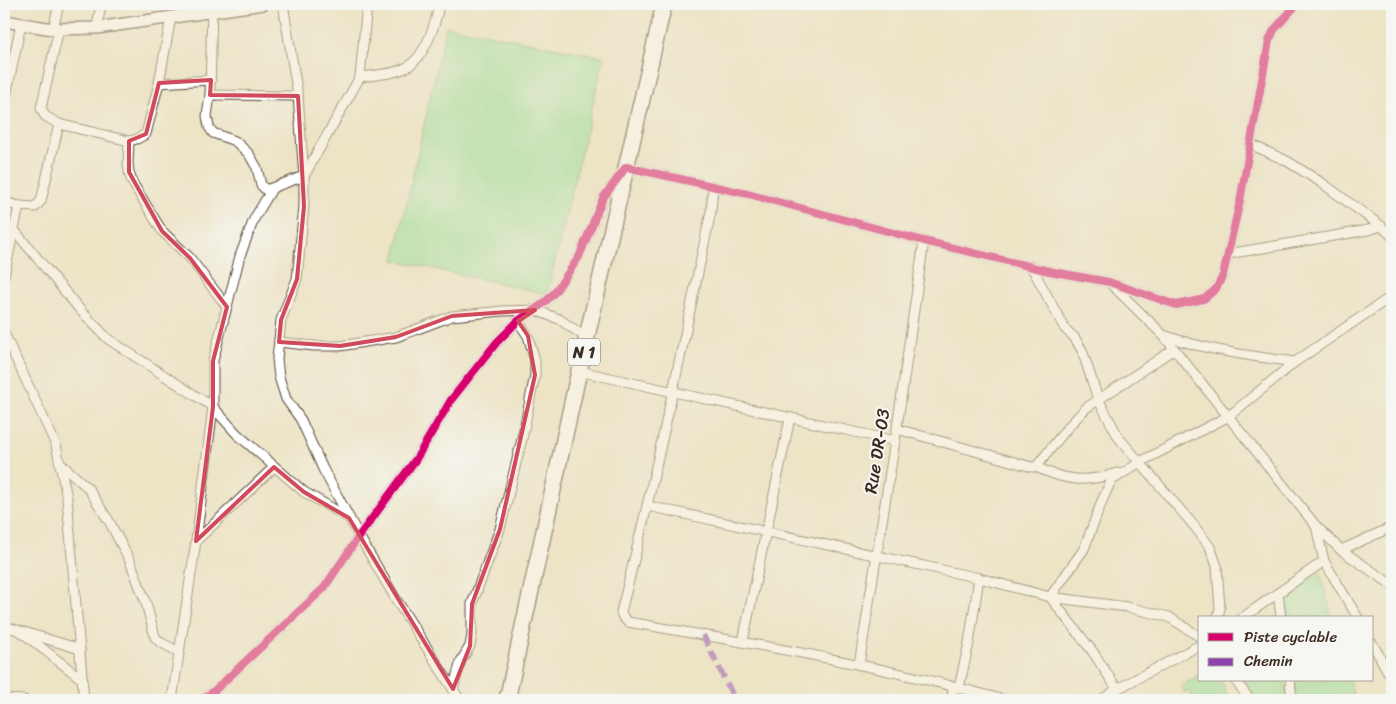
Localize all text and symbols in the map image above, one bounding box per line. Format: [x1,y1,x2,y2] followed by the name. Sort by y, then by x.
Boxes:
[568,338,600,366] road number: N 1
[855,406,900,496] street label: Rue DR-03
[1198,616,1374,682] legend
[1244,624,1337,650] text: Piste cyclable
[1244,648,1293,674] text: Chemin

